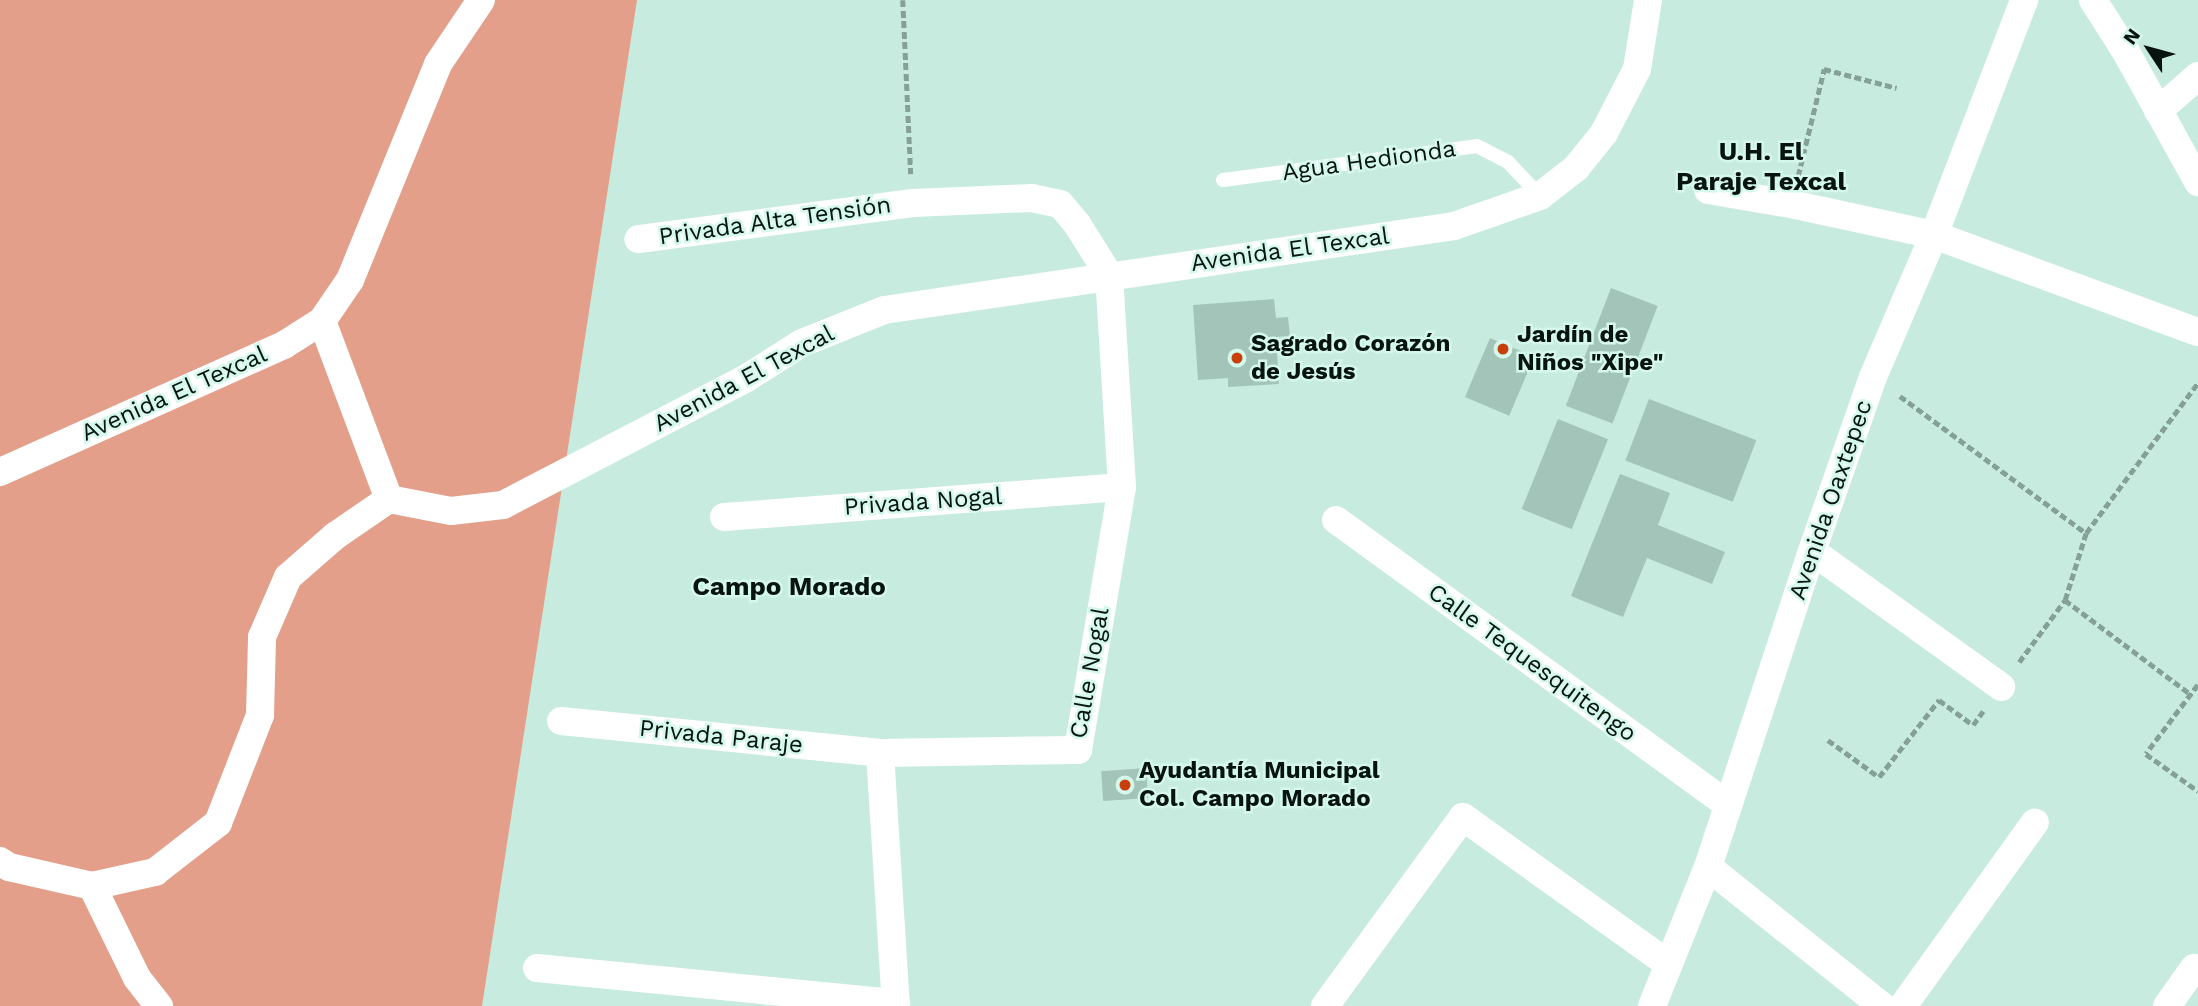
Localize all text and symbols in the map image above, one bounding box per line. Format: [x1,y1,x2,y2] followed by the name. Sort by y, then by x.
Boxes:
[2114,14,2184,84] north arrow
[2118,24,2145,49] text: N
[1280,135,1458,187] street label: Agua Hedionda
[1676,136,1846,198] district label: U.H. El Paraje Texcal
[656,190,894,252] street label: Privada Alta Tensión
[1188,222,1392,278] street label: Avenida El Texcal
[648,319,840,439] street label: Avenida El Texcal
[1517,321,1663,377] place label: Jardín de Niños "Xipe"
[1251,330,1450,386] place label: Sagrado Corazón de Jesús
[76,340,272,448] street label: Avenida El Texcal
[1495,341,1511,357] marker: Jardín de Niños "Xipe"
[1229,350,1245,366] marker: Sagrado Corazón de Jesús
[1783,396,1879,604] street label: Avenida Oaxtepec
[843,482,1003,522] street label: Privada Nogal
[692,571,886,603] district label: Campo Morado
[1422,578,1642,748] street label: Calle Tequesquitengo
[1064,605,1116,741] street label: Calle Nogal
[638,714,804,760] street label: Privada Paraje
[1139,757,1380,813] place label: Ayudantía Municipal Col. Campo Morado
[1117,777,1133,793] marker: Ayudantía Municipal Col. Campo Morado

